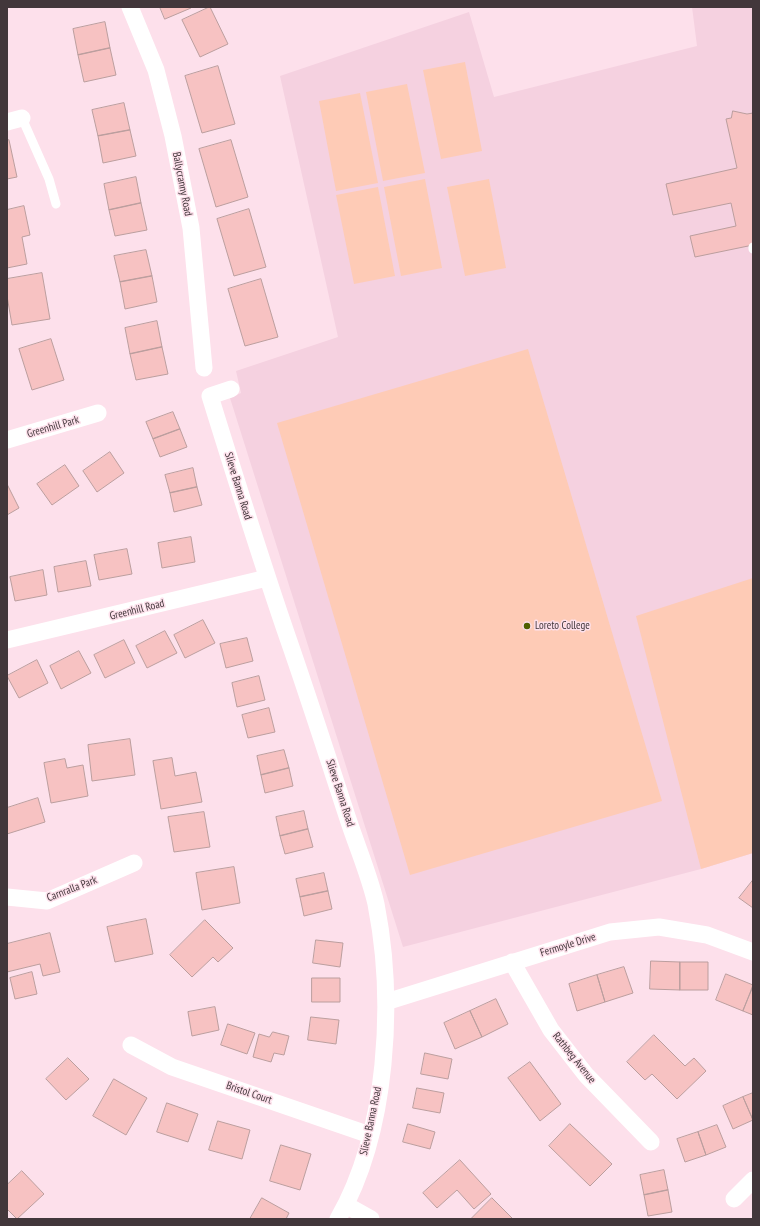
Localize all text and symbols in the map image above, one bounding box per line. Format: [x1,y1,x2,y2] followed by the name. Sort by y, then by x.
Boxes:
[169,151,195,217] street label: Ballycranny Road
[26,413,80,441] street label: Greenhill Park
[221,451,255,521] street label: Slieve Banna Road
[108,597,166,623] street label: Greenhill Road
[535,619,590,633] place label: Loreto College
[522,621,532,631] marker: Loreto College
[323,758,357,828] street label: Slieve Banna Road
[45,873,99,905] street label: Carnralla Park
[539,930,597,960] street label: Fermoyle Drive
[549,1030,599,1086] street label: Rathbeg Avenue
[224,1079,274,1107] street label: Bristol Court
[357,1085,385,1157] street label: Slieve Banna Road

